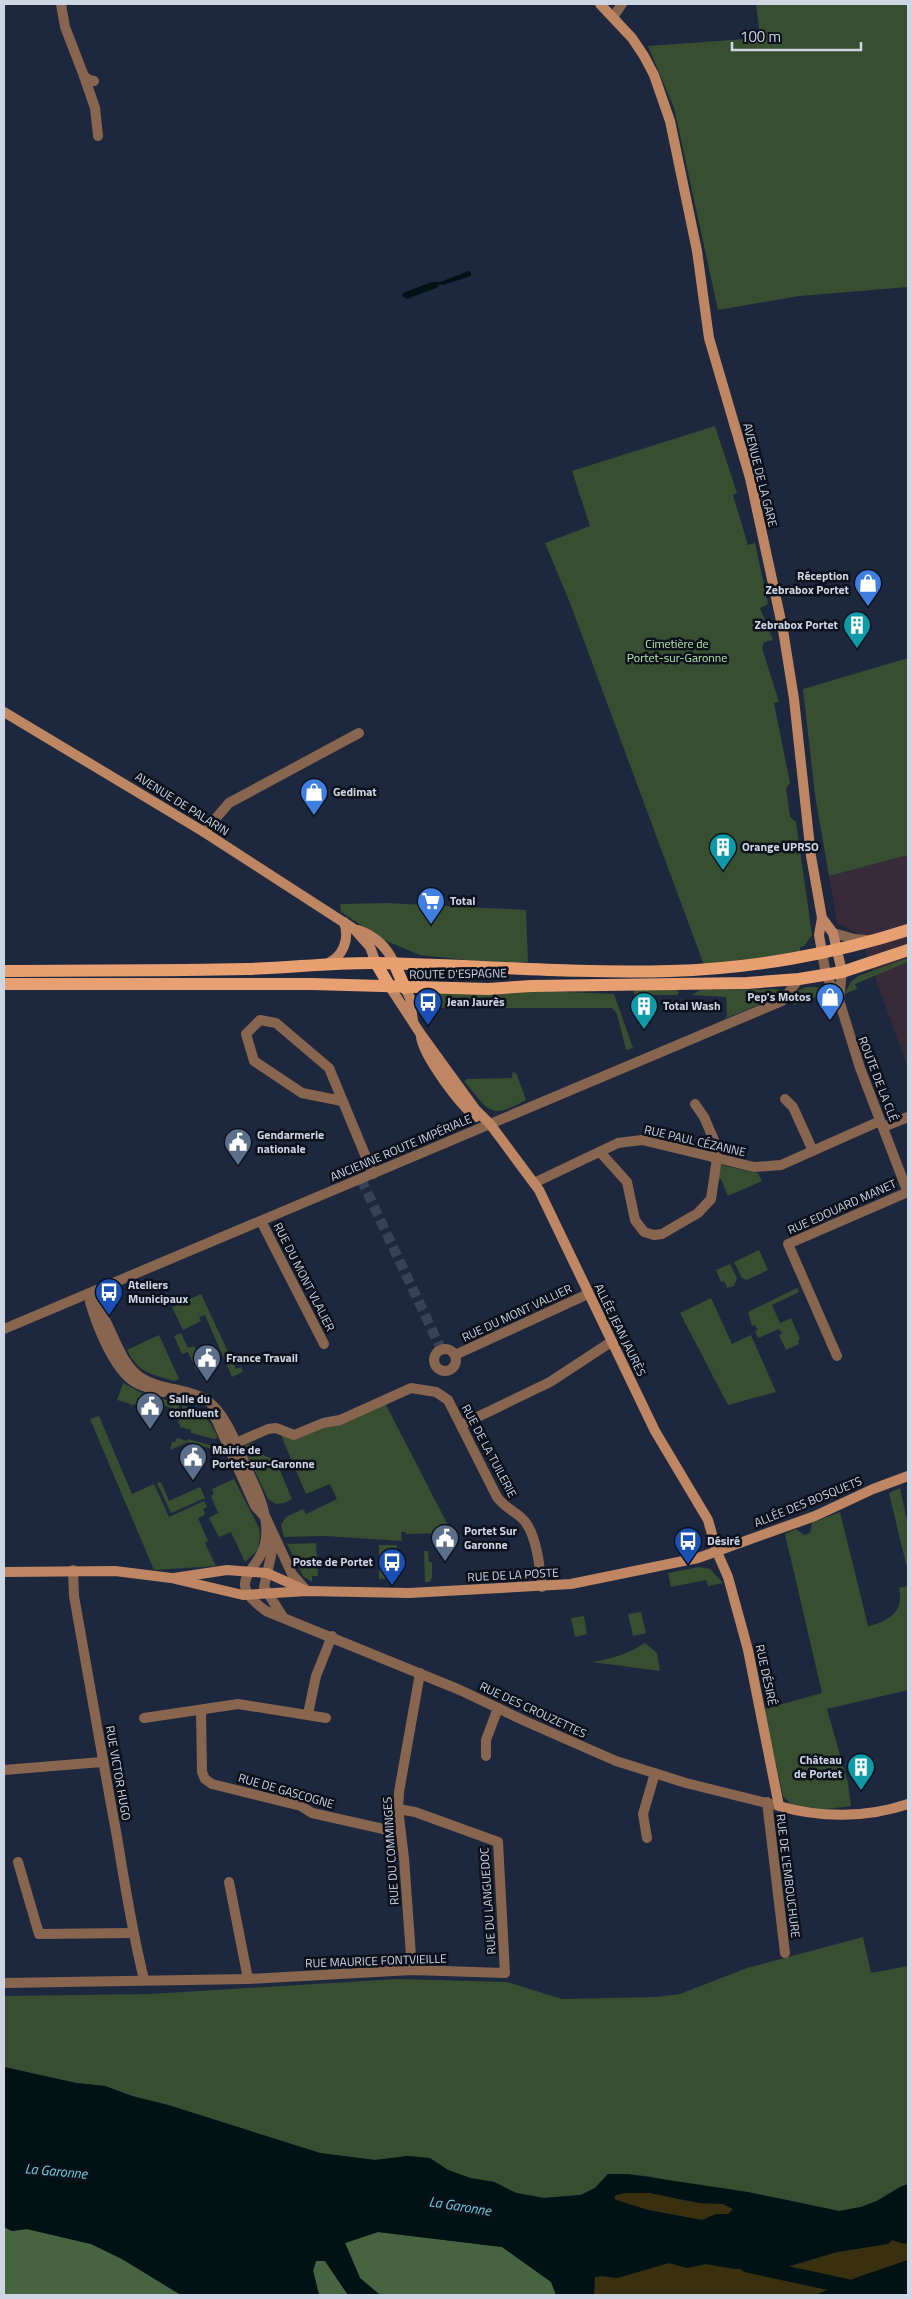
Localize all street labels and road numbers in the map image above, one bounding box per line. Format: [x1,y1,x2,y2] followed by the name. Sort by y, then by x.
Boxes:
[738,421,783,529] street label: AVENUE DE LA GARE
[132,767,233,840] street label: AVENUE DE PALARIN
[409,963,507,984] street label: ROUTE D'ESPAGNE
[853,1033,904,1125] street label: ROUTE DE LA CLÉ
[327,1109,475,1186] street label: ANCIENNE ROUTE IMPÉRIALE
[642,1120,748,1162] street label: RUE PAUL CÉZANNE
[784,1174,900,1239] street label: RUE EDOUARD MANET
[269,1219,340,1335] street label: RUE DU MONT VLALIER
[458,1279,575,1346] street label: RUE DU MONT VALLIER
[590,1280,651,1379] street label: ALLÉE JEAN JAURÈS
[457,1401,522,1501] street label: RUE DE LA TUILERIE
[751,1471,865,1532] street label: ALLÉE DES BOSQUETS
[467,1563,559,1586] street label: RUE DE LA POSTE
[751,1642,782,1708] street label: RUE DÉSIRÉ
[477,1676,590,1743] street label: RUE DES CROUZETTES
[101,1724,136,1822] street label: RUE VICTOR HUGO
[236,1768,337,1813] street label: RUE DE GASCOGNE
[377,1796,404,1906] street label: RUE DU COMMINGES
[771,1813,806,1939] street label: RUE DE L'EMBOUCHURE
[474,1846,501,1955] street label: RUE DU LANGUEDOC
[305,1949,447,1972] street label: RUE MAURICE FONTVIEILLE

